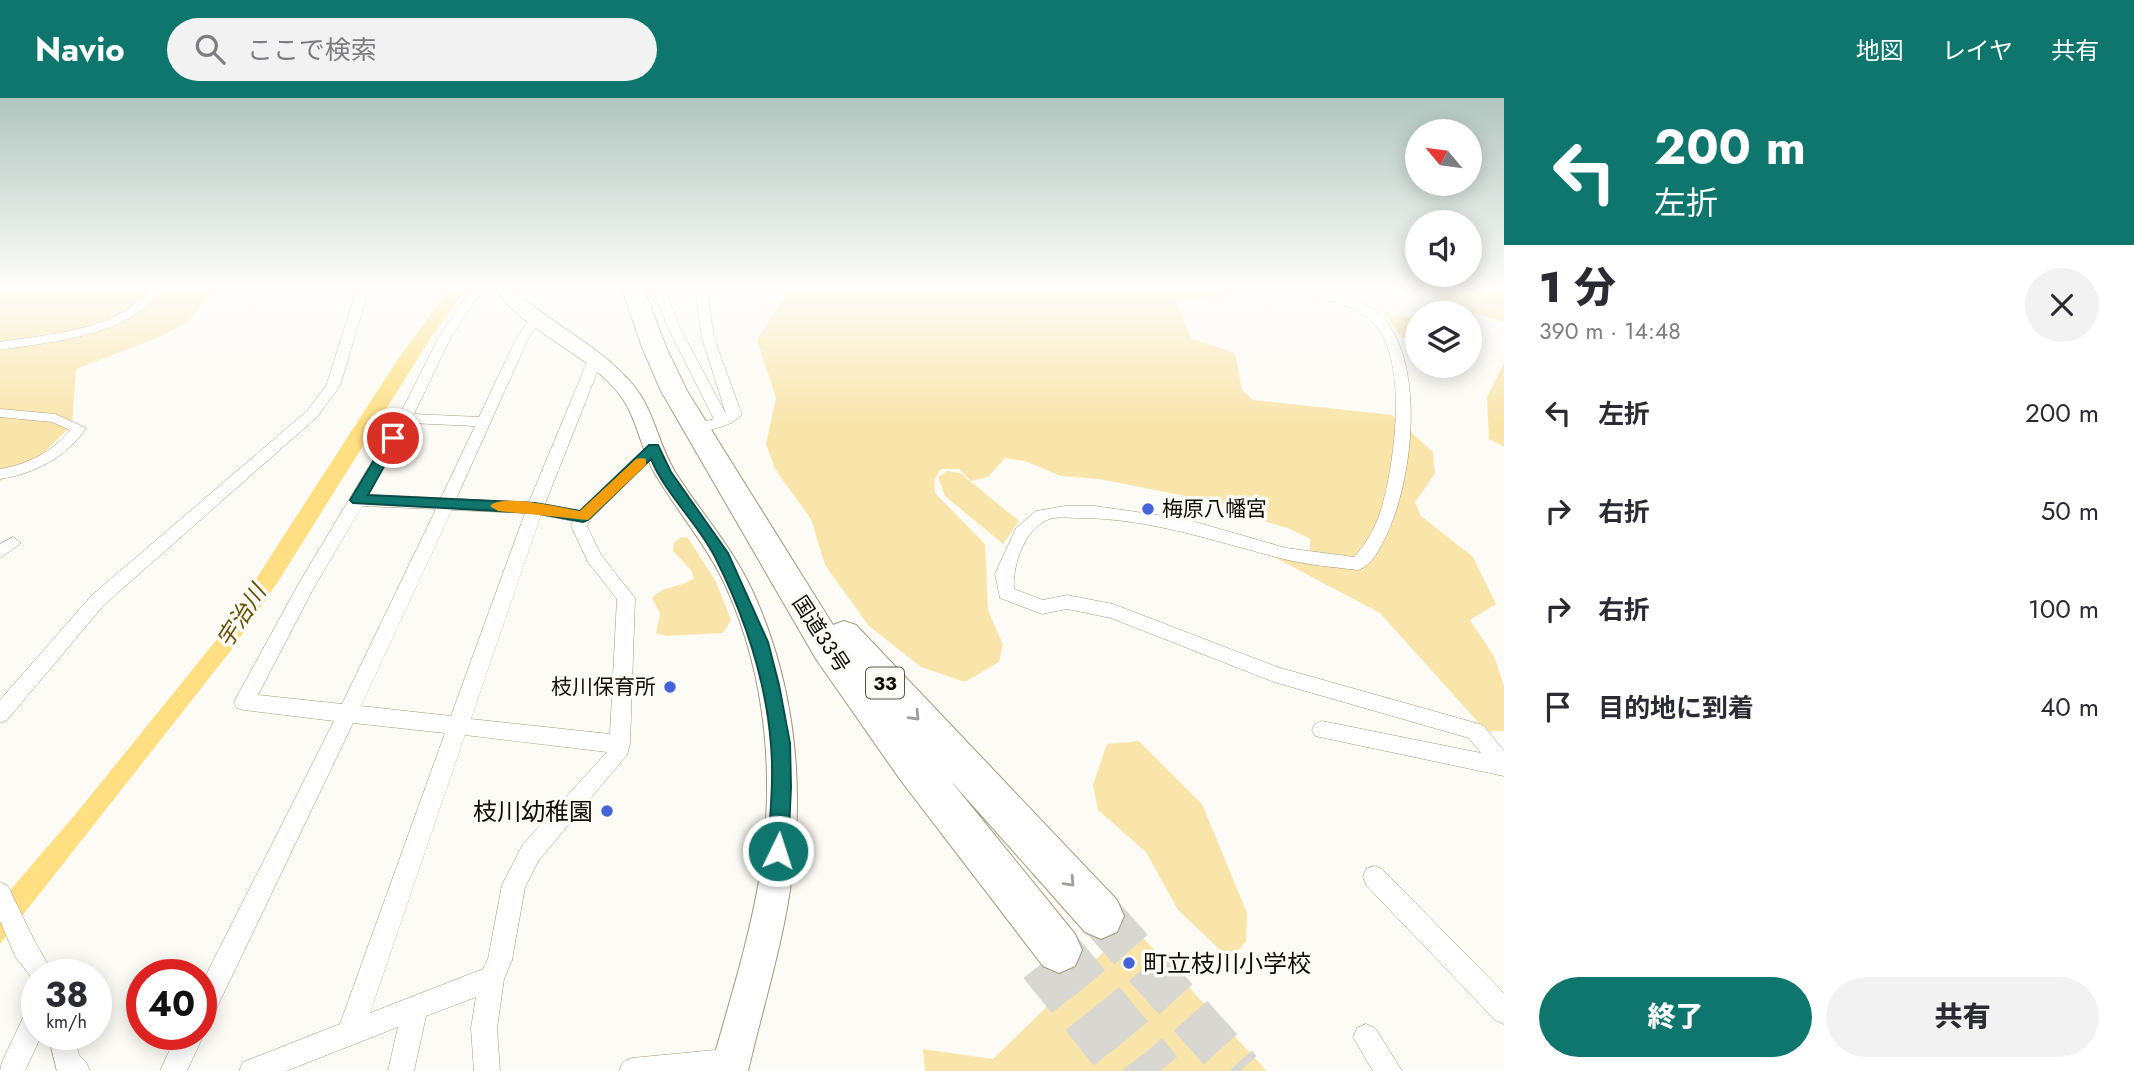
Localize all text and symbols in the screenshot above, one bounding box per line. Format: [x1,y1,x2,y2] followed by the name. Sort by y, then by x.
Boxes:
[167,18,657,81] search box
[35,26,125,73] text: Navio
[191,30,229,68] icon: search
[247,31,377,69] text: ここで検索
[1856,33,1904,68] text: 地図
[1942,33,2013,68] text: レイヤ
[2051,33,2099,68] text: 共有
[1654,112,1806,182] text: 200 m
[1405,119,1482,196] north arrow
[1405,119,1482,378] map controls
[1539,126,1630,217] icon: left
[1654,180,1718,226] text: 左折
[1405,210,1482,287] button: sound
[1539,257,1616,318] text: 1 分
[2025,268,2099,342] button: close
[1405,301,1482,378] button: layers
[1539,314,1681,348] text: 390 m · 14:48
[1539,394,1577,432] icon: left
[2025,394,2099,432] text: 200 m
[1598,395,1650,433] text: 左折
[363,408,423,468] pin
[374,419,412,457] icon: arrive
[1539,492,1577,530] icon: right
[2041,492,2099,530] text: 50 m
[1598,493,1650,531] text: 右折
[1162,494,1267,524] place label: 梅原八幡宮
[1140,501,1156,517] marker: 梅原八幡宮
[208,575,276,654] water label: 宇治川
[785,590,857,678] street label: 国道33号
[1539,590,1577,628] icon: right
[2028,590,2099,628] text: 100 m
[1598,591,1650,629] text: 右折
[866,668,904,698] road number: 33
[551,672,656,702] place label: 枝川保育所
[662,679,678,695] marker: 枝川保育所
[1539,688,1577,726] icon: arrive
[2040,688,2099,726] text: 40 m
[1598,689,1754,727] text: 目的地に到着
[907,708,920,721] one-way arrow
[473,794,593,829] place label: 枝川幼稚園
[599,803,615,819] marker: 枝川幼稚園
[741,814,815,888] position arrow
[1062,874,1074,887] one-way arrow
[1143,946,1311,981] place label: 町立枝川小学校
[1121,955,1137,971] marker: 町立枝川小学校
[126,959,217,1050] speed limit sign: 40
[45,970,88,1020] text: 38
[1539,977,1812,1057] button: 終了
[1826,977,2099,1057] button: 共有
[46,1009,87,1035] text: km/h

